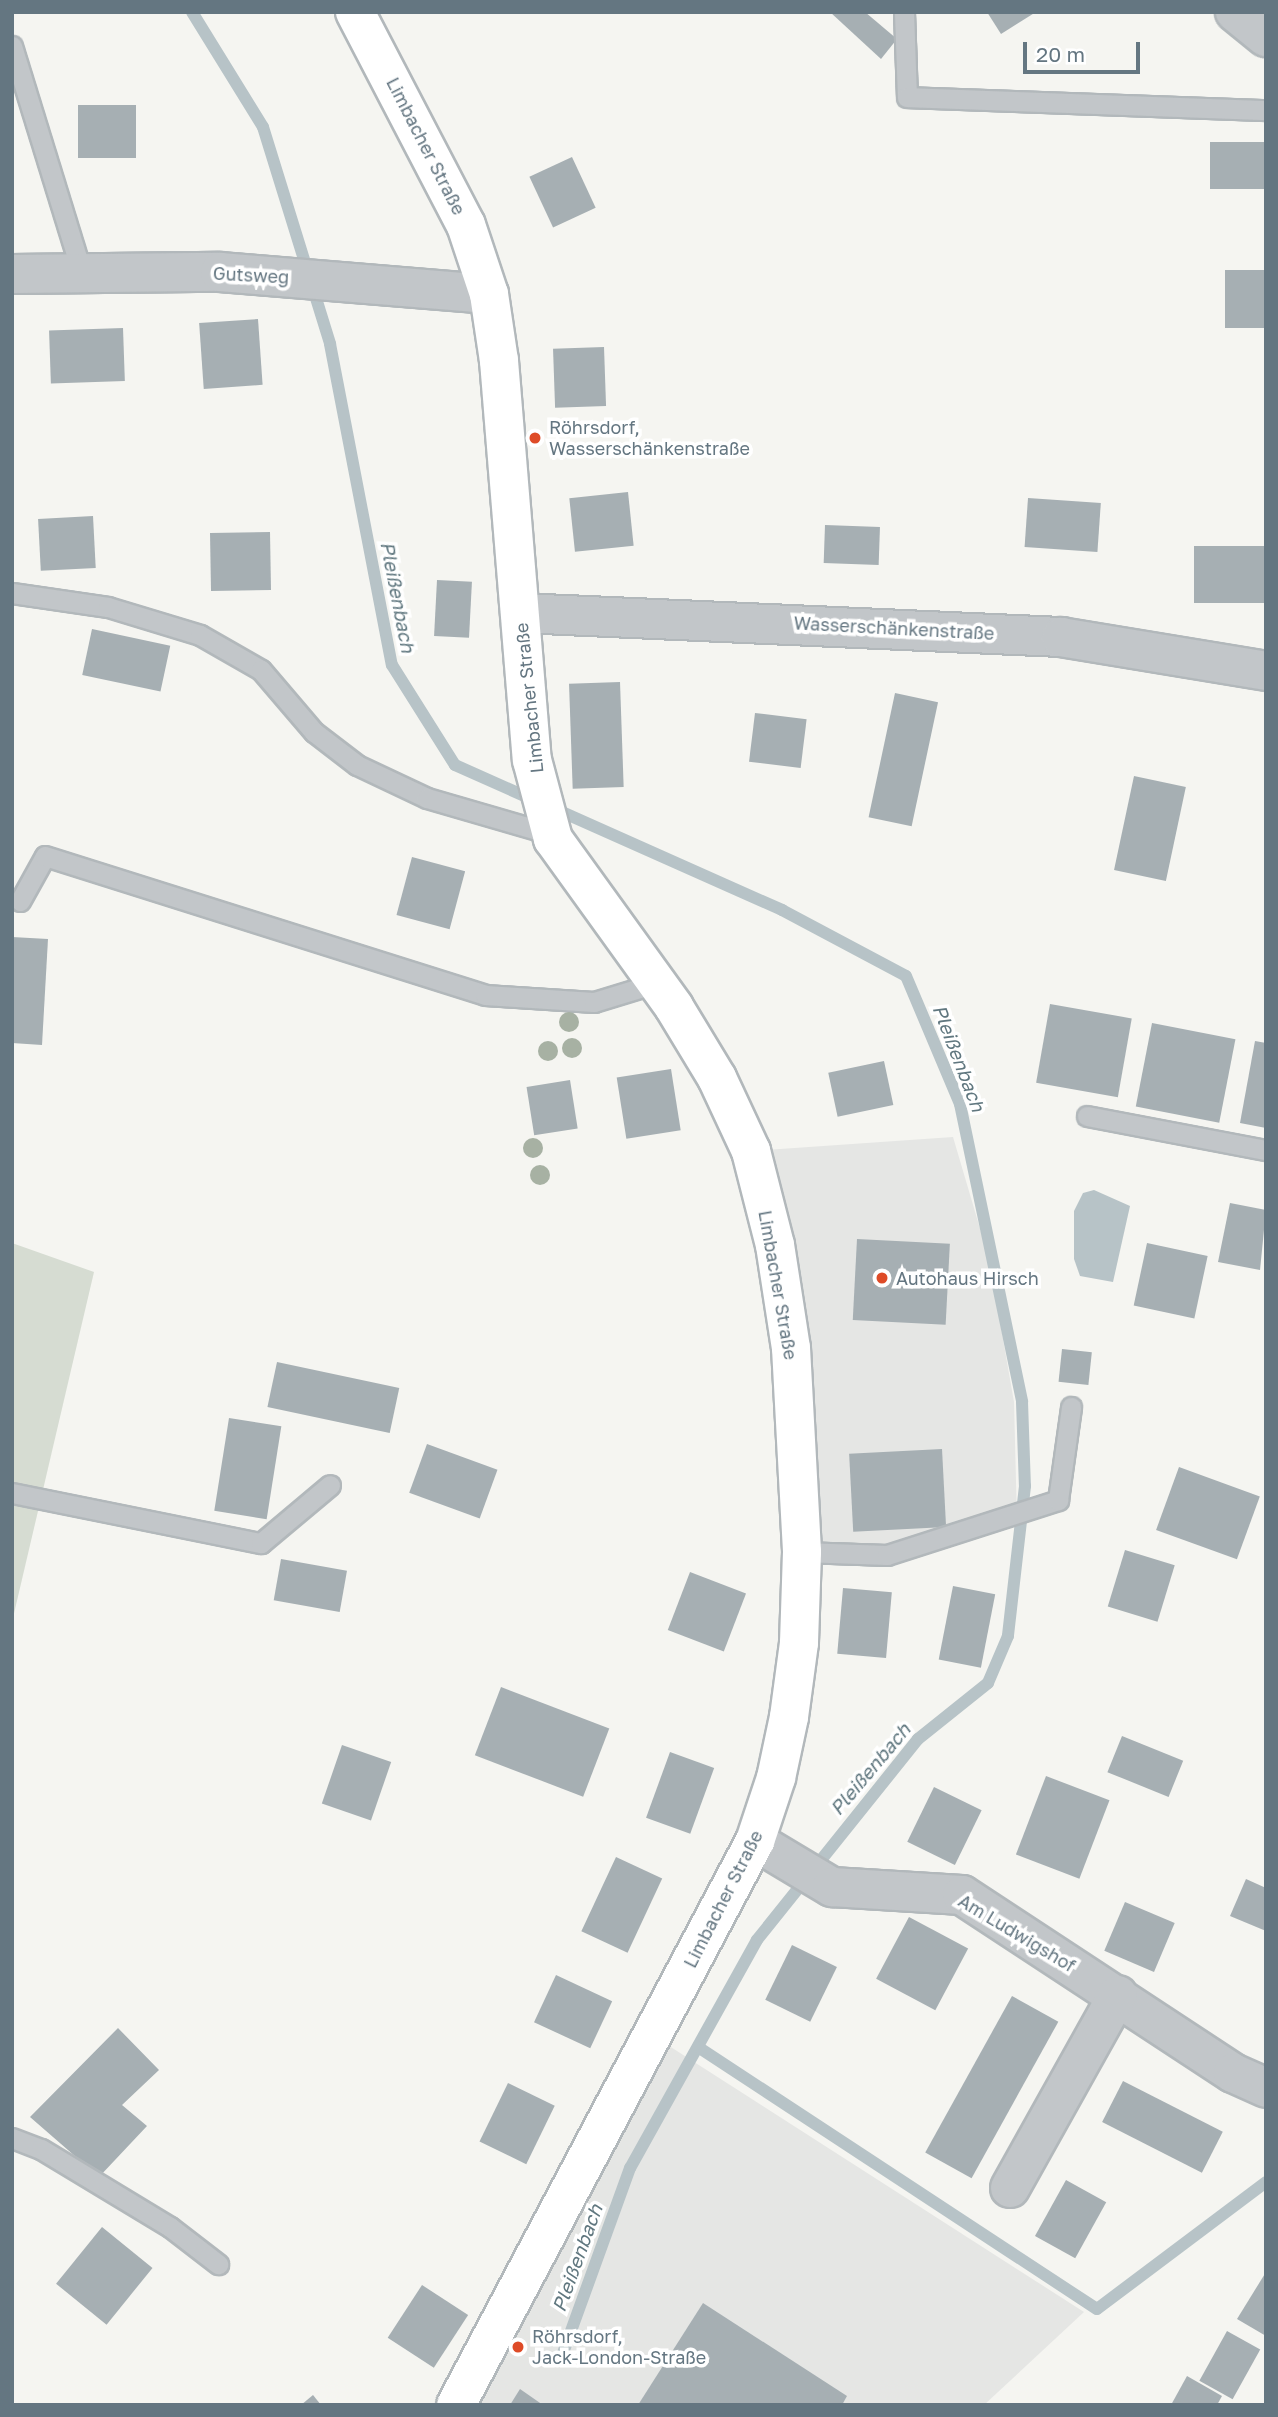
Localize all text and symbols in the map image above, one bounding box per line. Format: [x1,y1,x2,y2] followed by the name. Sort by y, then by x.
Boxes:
[1026,28,1143,72] scale bar
[1036,41,1085,67] text: 20 m
[382,74,470,218] street label: Limbacher Straße
[212,262,290,288] street label: Gutsweg
[549,417,750,460] place label: Röhrsdorf, Wasserschänkenstraße
[527,430,543,446] marker: Röhrsdorf, Wasserschänkenstraße
[376,540,420,654] water label: Pleißenbach
[793,612,995,644] street label: Wasserschänkenstraße
[510,622,548,774] street label: Limbacher Straße
[928,1001,990,1115] water label: Pleißenbach
[754,1209,802,1361] street label: Limbacher Straße
[896,1267,1039,1289] place label: Autohaus Hirsch
[874,1270,890,1286] marker: Autohaus Hirsch
[825,1719,915,1819] water label: Pleißenbach
[679,1827,767,1971] street label: Limbacher Straße
[955,1890,1079,1976] street label: Am Ludwigshof
[547,2201,607,2315] water label: Pleißenbach
[532,2326,706,2368] place label: Röhrsdorf, Jack-London-Straße
[510,2339,526,2355] marker: Röhrsdorf, Jack-London-Straße

